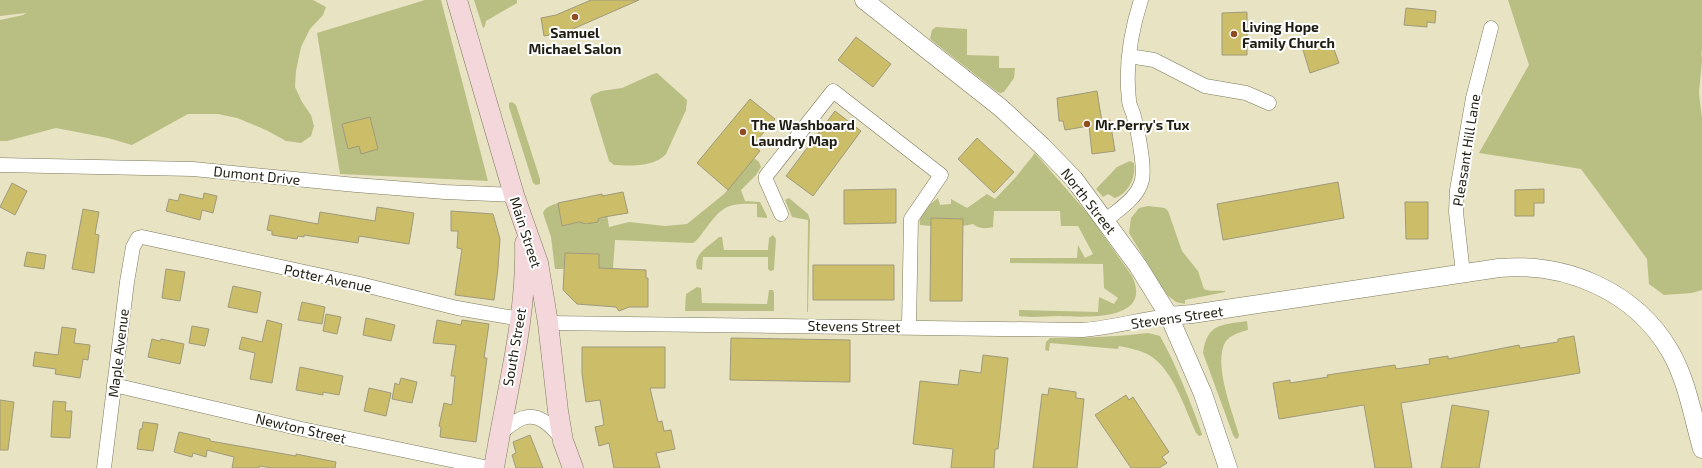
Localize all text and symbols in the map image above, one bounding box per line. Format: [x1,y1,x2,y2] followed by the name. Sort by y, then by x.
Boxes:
[570,12,580,22] marker: Samuel Michael Salon
[1242,18,1335,51] place label: Living Hope Family Church
[529,24,621,57] place label: Samuel Michael Salon
[1229,29,1239,39] marker: Living Hope Family Church
[1449,93,1483,207] street label: Pleasant Hill Lane
[751,116,855,149] place label: The Washboard Laundry Map
[1095,116,1190,133] place label: Mr.Perry's Tux
[1082,119,1092,129] marker: Mr.Perry's Tux
[738,127,748,137] marker: The Washboard Laundry Map
[213,162,301,188] street label: Dumont Drive
[1058,165,1120,237] street label: North Street
[507,194,545,270] street label: Main Street
[283,260,373,296] street label: Potter Avenue
[1130,302,1224,332] street label: Stevens Street
[499,306,529,388] street label: South Street
[104,308,132,398] street label: Maple Avenue
[807,317,901,335] street label: Stevens Street
[254,409,348,447] street label: Newton Street

